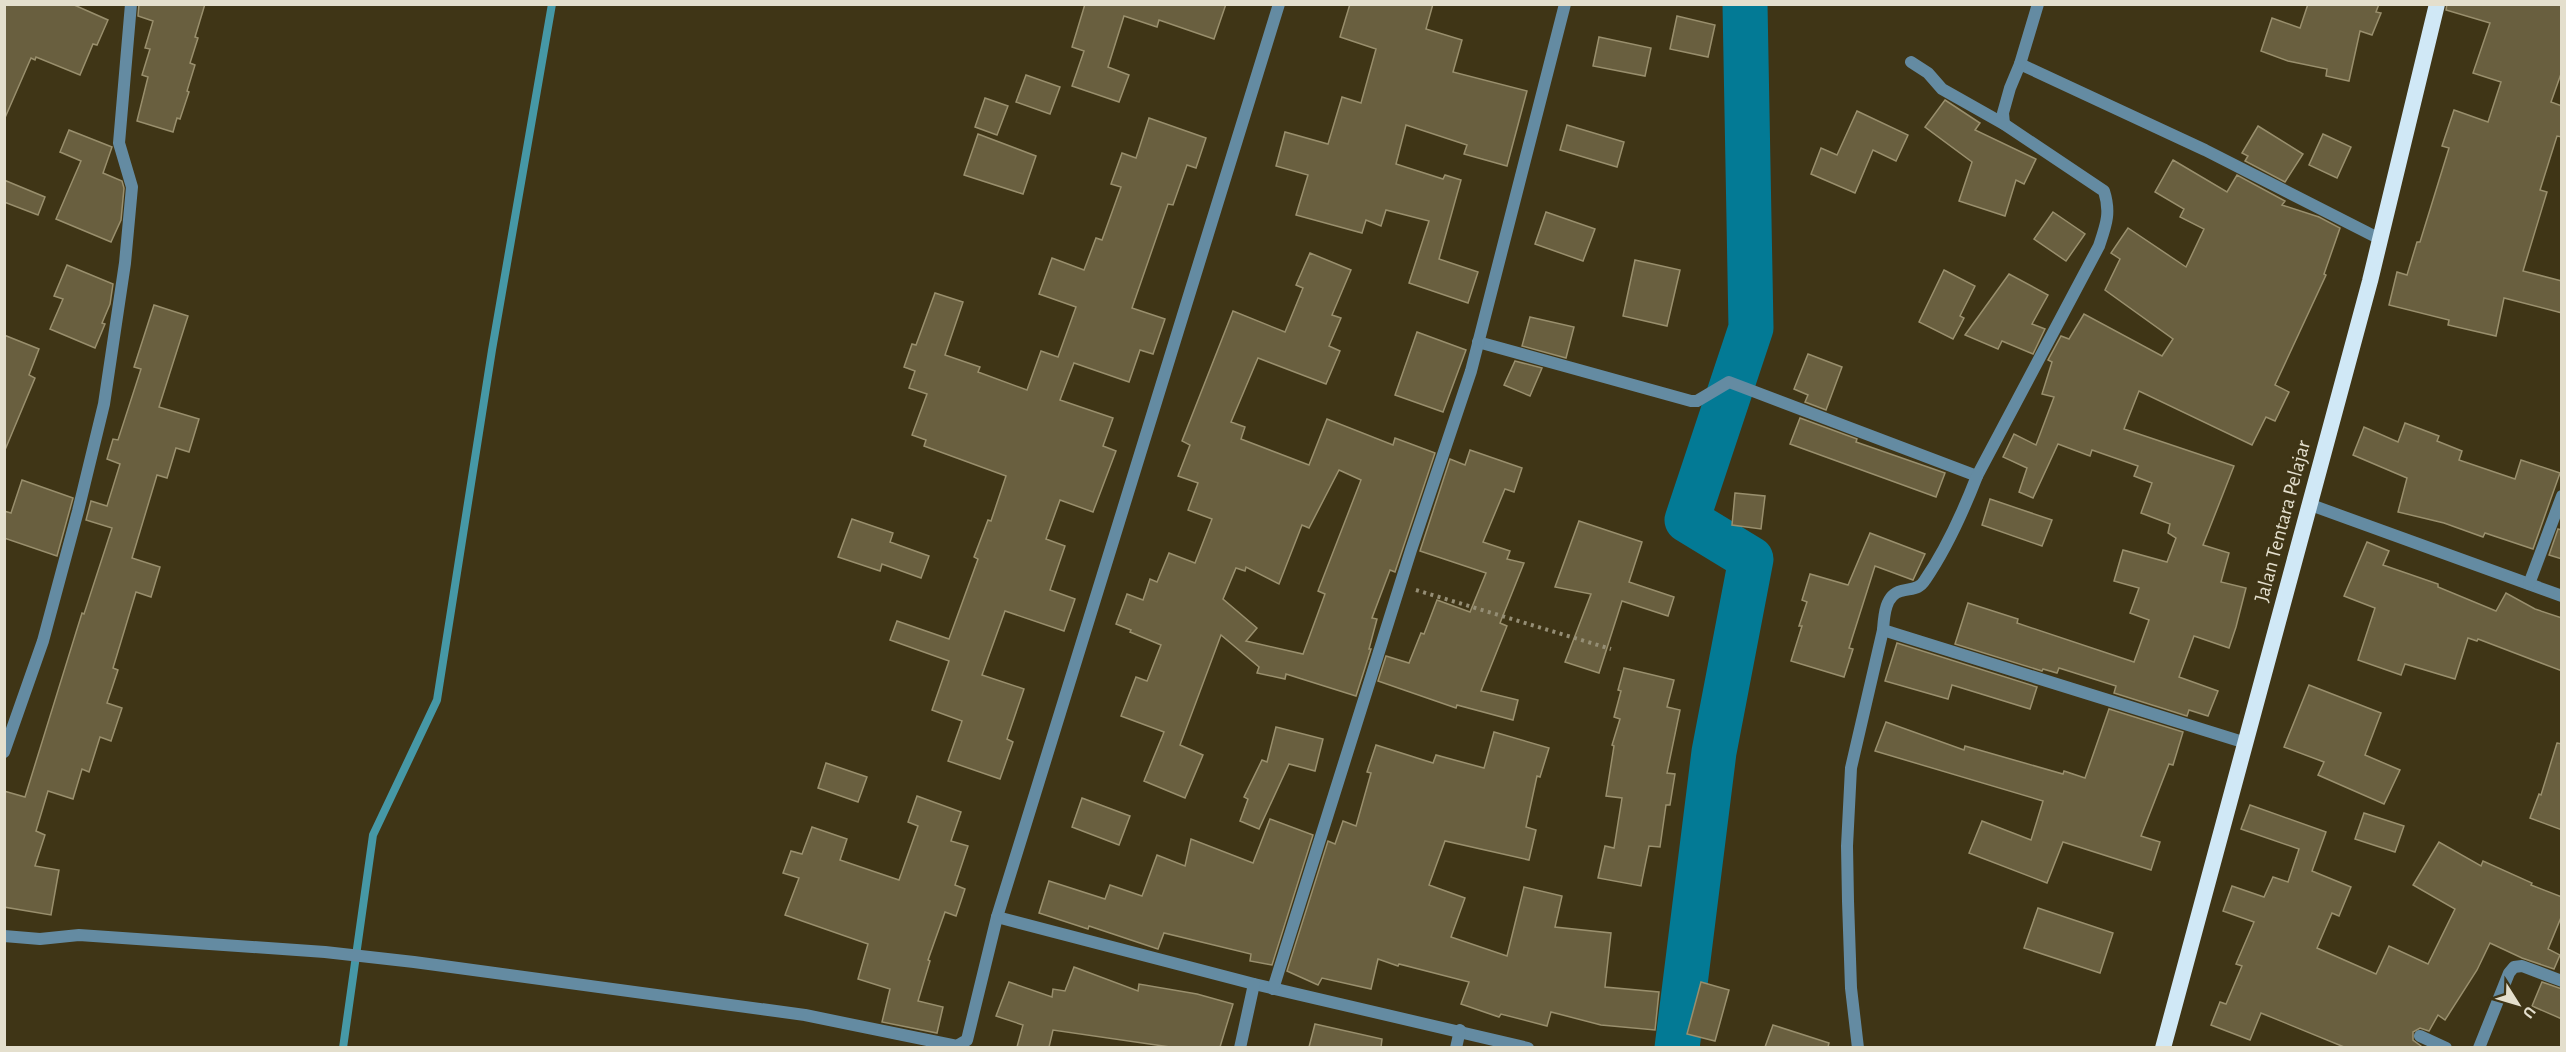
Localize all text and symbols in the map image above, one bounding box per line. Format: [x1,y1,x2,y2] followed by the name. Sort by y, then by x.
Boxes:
[2251,438,2314,604] street label: Jalan Tentara Pelajar
[2488,974,2548,1034] north arrow
[2520,1004,2539,1021] text: U

